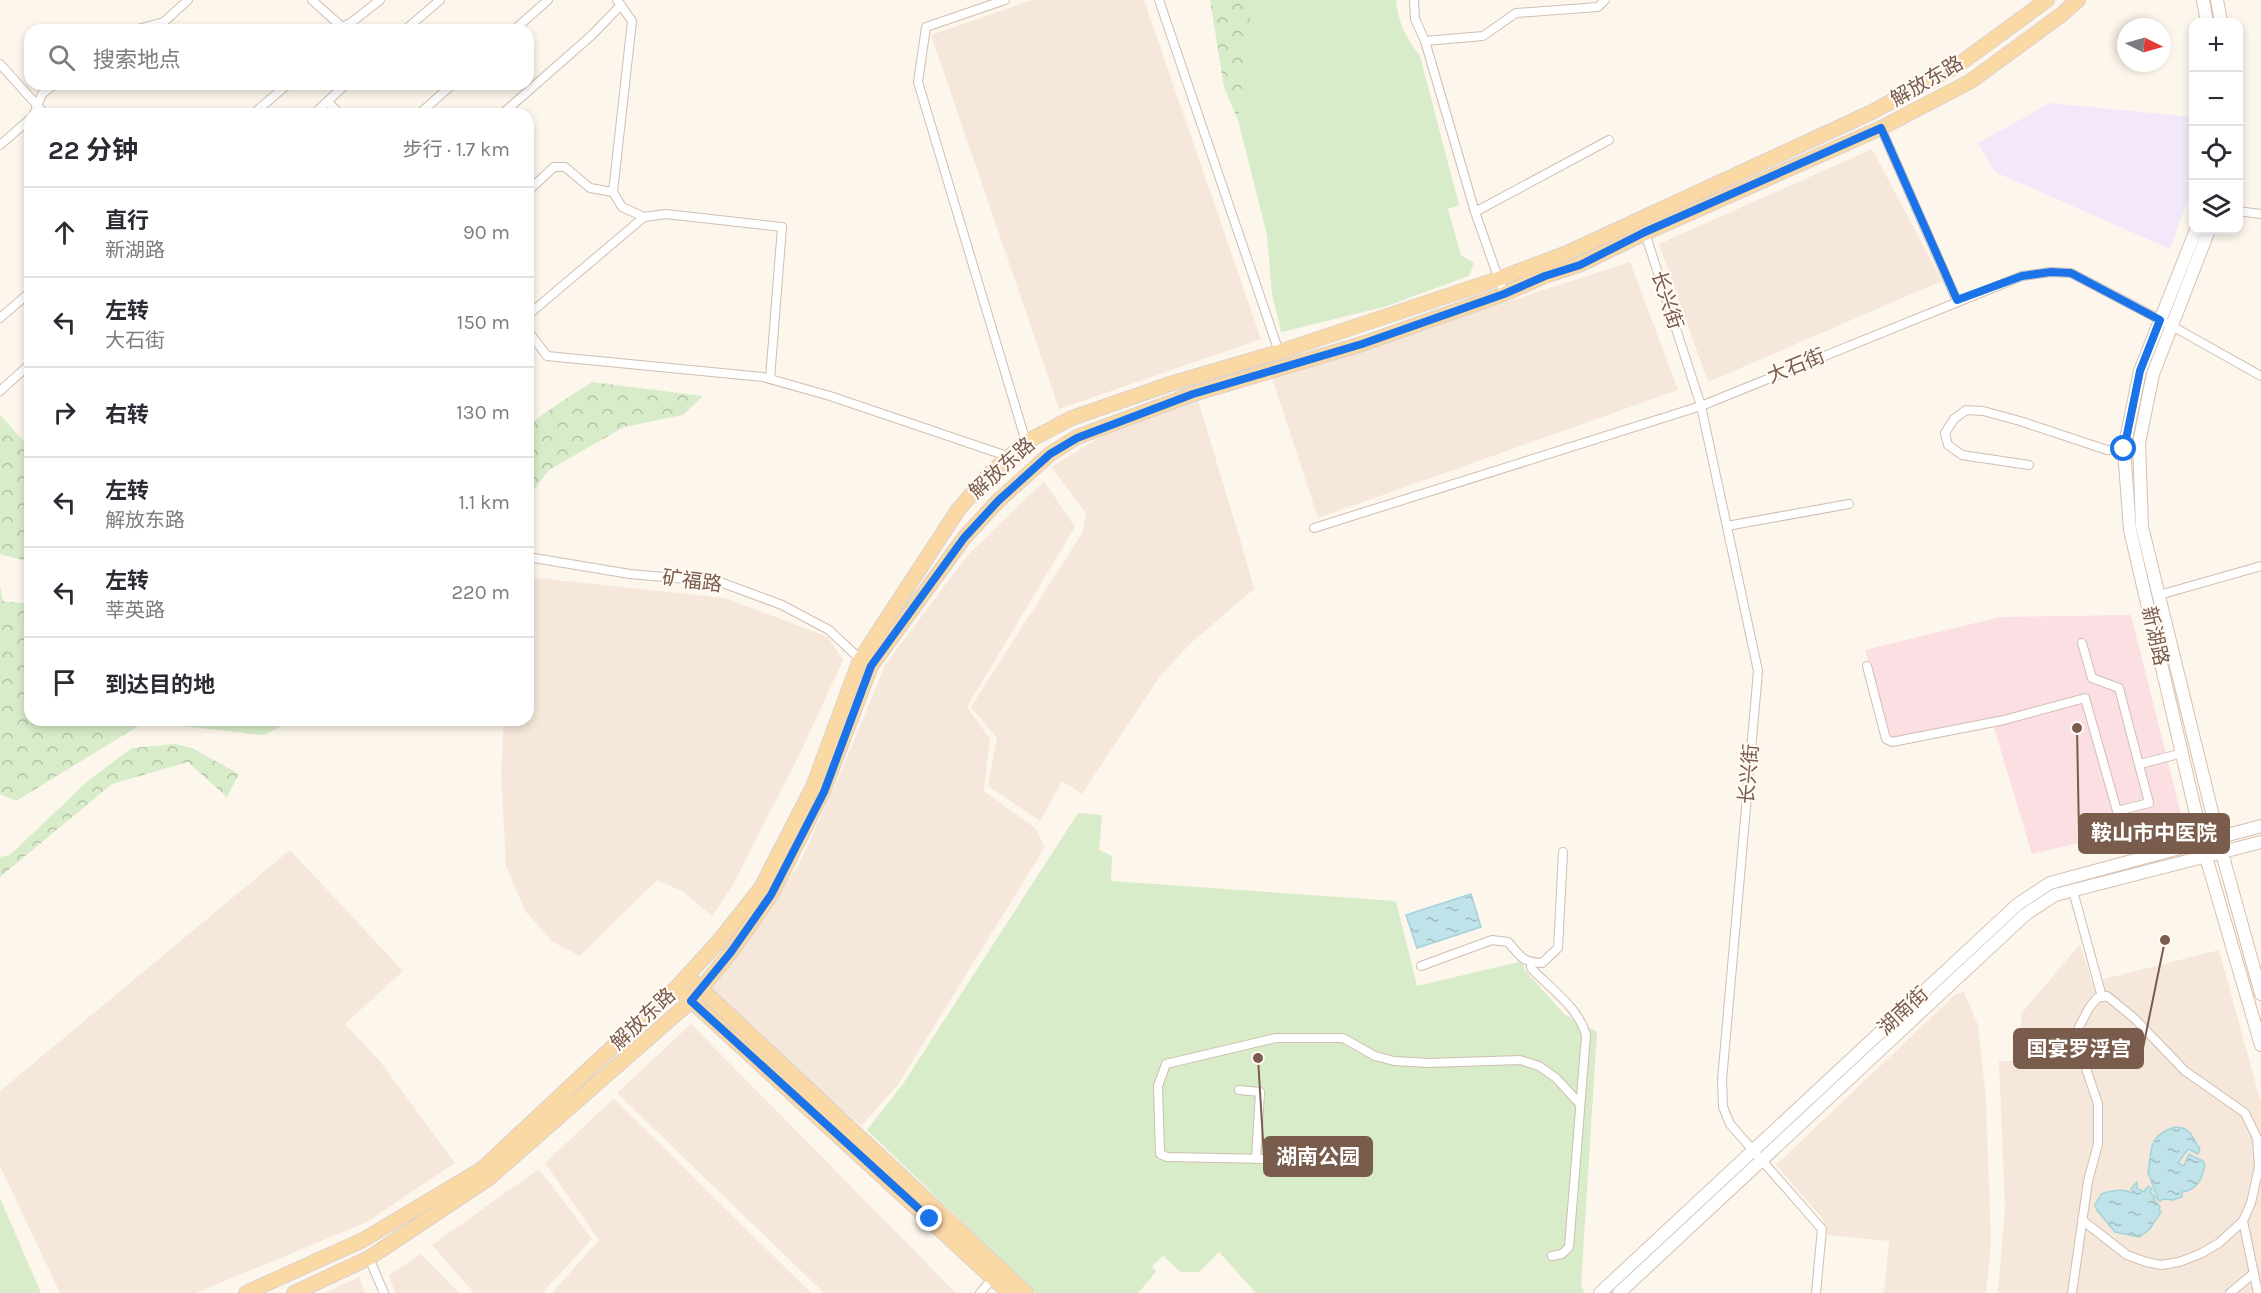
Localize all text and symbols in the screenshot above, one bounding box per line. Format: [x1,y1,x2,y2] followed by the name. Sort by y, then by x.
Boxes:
[2117,18,2171,72] north arrow
[2189,18,2243,234] map controls
[2189,18,2243,72] button: +
[24,24,534,90] search box
[45,41,78,74] icon: search
[93,47,181,73] text: 搜索地点
[1887,51,1967,111] street label: 解放东路
[2189,72,2243,126] button: −
[2189,126,2243,180] button: locate
[48,135,138,166] text: 22 分钟
[403,138,510,161] text: 步行 · 1.7 km
[2189,180,2243,234] button: layers
[105,208,149,234] text: 直行
[48,216,81,249] icon: ahead
[463,221,510,244] text: 90 m
[105,239,165,262] text: 新湖路
[1647,268,1687,332] street label: 长兴街
[105,298,149,324] text: 左转
[48,306,81,339] icon: left
[457,311,510,334] text: 150 m
[105,329,165,352] text: 大石街
[1764,344,1828,388] street label: 大石街
[48,396,81,429] icon: right
[456,401,510,424] text: 130 m
[105,402,149,428] text: 右转
[965,433,1039,503] street label: 解放东路
[2110,435,2136,461] route start
[105,478,149,504] text: 左转
[48,486,81,519] icon: left
[458,491,510,514] text: 1.1 km
[105,509,185,532] text: 解放东路
[661,566,723,596] street label: 矿福路
[105,568,149,594] text: 左转
[48,576,81,609] icon: left
[451,581,510,604] text: 220 m
[105,599,165,622] text: 莘英路
[2137,604,2173,668] street label: 新湖路
[48,666,81,699] icon: arrive
[105,672,215,698] text: 到达目的地
[1735,743,1763,805] street label: 长兴街
[2079,814,2229,853] callout: 鞍山市中医院
[2091,821,2217,845] text: 鞍山市中医院
[1873,982,1933,1040] street label: 湖南街
[606,983,680,1055] street label: 解放东路
[2014,1029,2143,1068] callout: 国宴罗浮宫
[2027,1037,2132,1061] text: 国宴罗浮宫
[1264,1137,1372,1176] callout: 湖南公园
[1276,1145,1360,1169] text: 湖南公园
[916,1205,942,1231] route end

